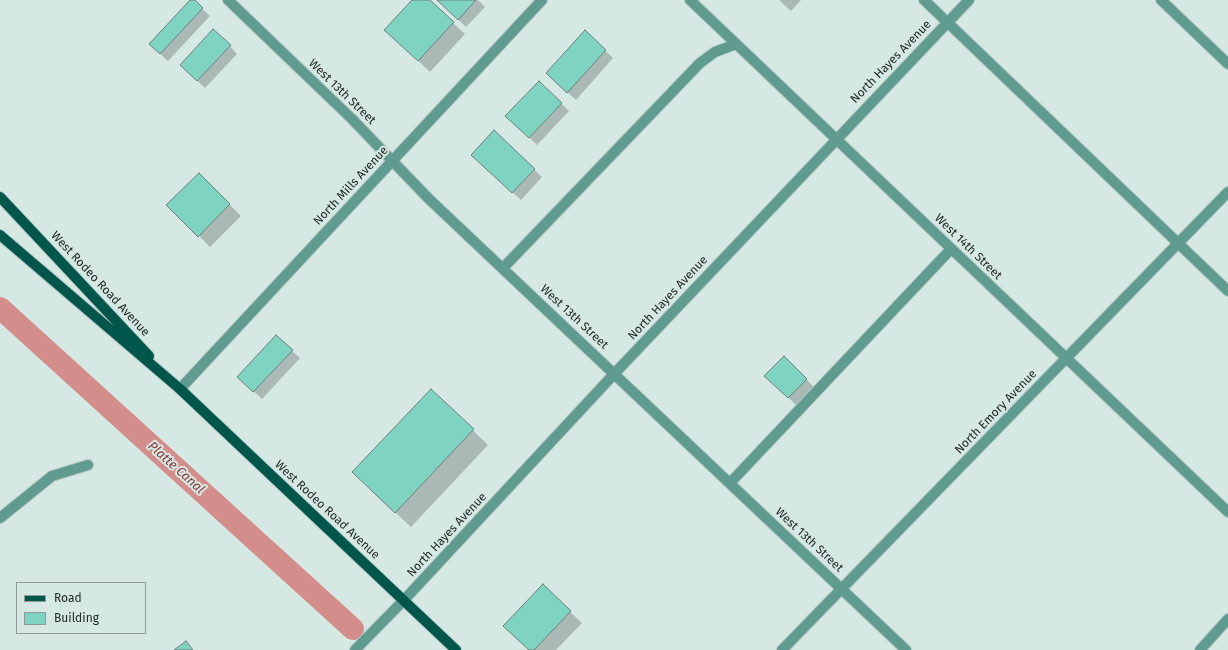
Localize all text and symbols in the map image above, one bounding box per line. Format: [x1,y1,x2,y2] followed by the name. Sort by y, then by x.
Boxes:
[848,17,934,107] street label: North Hayes Avenue
[305,56,379,128] street label: West 13th Street
[311,144,391,228] street label: North Mills Avenue
[931,211,1005,283] street label: West 14th Street
[48,229,152,339] street label: West Rodeo Road Avenue
[625,253,711,343] street label: North Hayes Avenue
[537,282,611,352] street label: West 13th Street
[952,367,1040,457] street label: North Emory Avenue
[145,439,207,497] water label: Platte Canal
[272,458,382,562] street label: West Rodeo Road Avenue
[404,490,490,580] street label: North Hayes Avenue
[772,505,846,575] street label: West 13th Street
[16,582,146,634] legend
[54,591,82,605] text: Road
[54,611,99,625] text: Building

